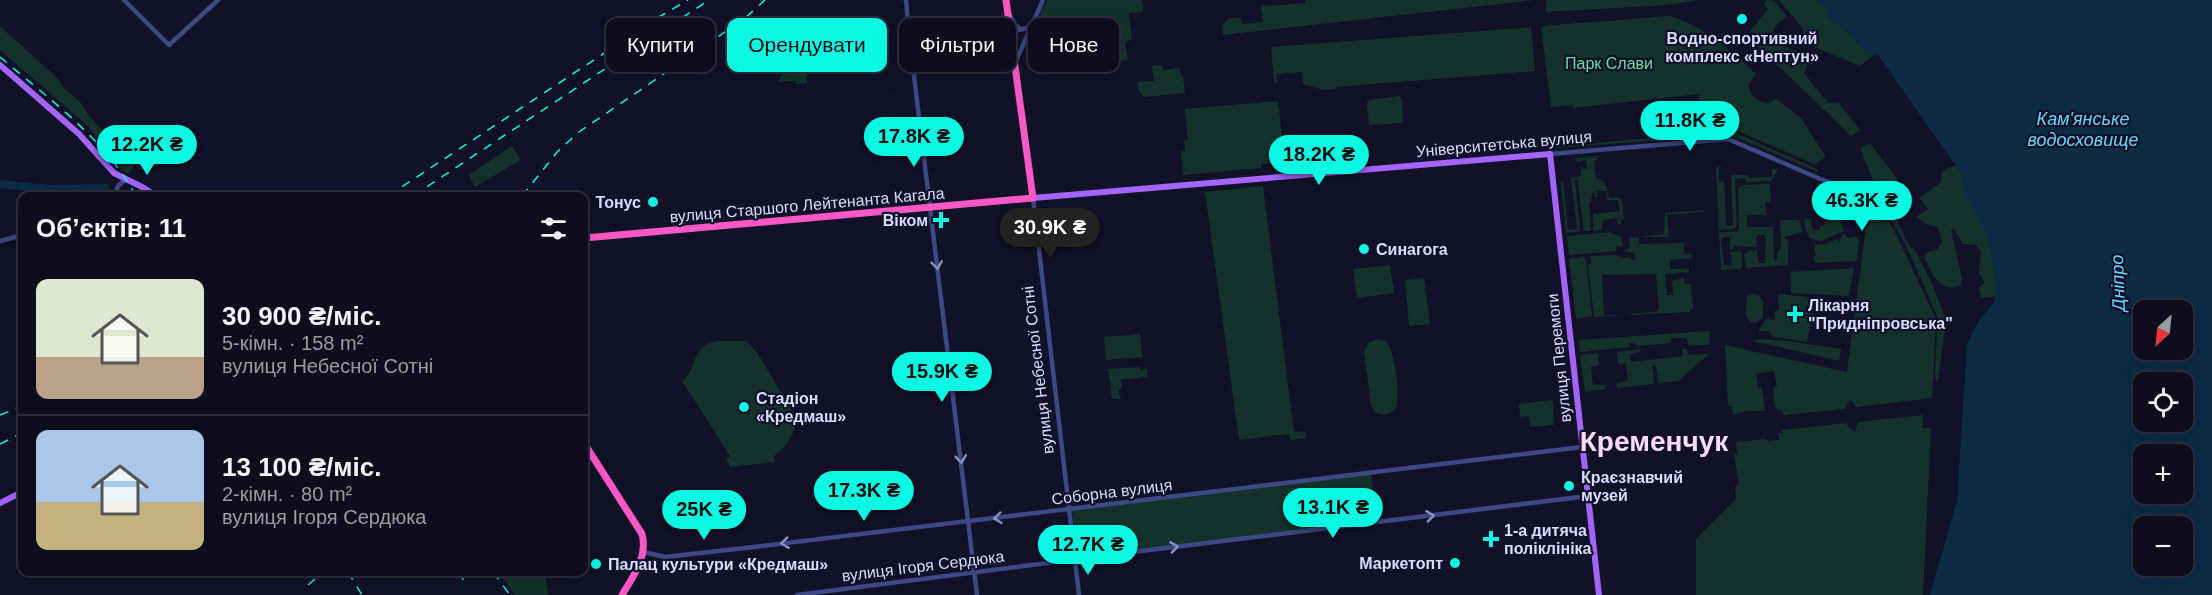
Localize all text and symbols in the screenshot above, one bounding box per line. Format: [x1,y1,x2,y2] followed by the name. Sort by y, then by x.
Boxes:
[1735,12,1749,26] marker: Водно-спортивний комплекс «Нептун»
[606,18,715,72] chip: Купити
[727,18,887,72] chip: Орендувати
[899,18,1016,72] chip: Фільтри
[1028,18,1119,72] chip: Нове
[1665,30,1819,65] place label: Водно-спортивний комплекс «Нептун»
[1565,55,1653,72] park label: Парк Слави
[1635,101,1745,152] pin: 11.8K ₴
[1654,109,1726,131] text: 11.8K ₴
[2027,109,2139,150] water label: Кам'янське водосховище
[859,117,969,168] pin: 17.8K ₴
[92,125,202,176] pin: 12.2K ₴
[878,125,950,147] text: 17.8K ₴
[1415,128,1593,160] street label: Університетська вулиця
[111,133,183,155] text: 12.2K ₴
[1264,135,1374,186] pin: 18.2K ₴
[1283,143,1355,165] text: 18.2K ₴
[1807,181,1917,232] pin: 46.3K ₴
[669,185,945,225] street label: вулиця Старшого Лейтенанта Кагала
[1826,189,1898,211] text: 46.3K ₴
[595,194,641,211] place label: Тонус
[646,195,660,209] marker: Тонус
[995,208,1105,259] pin: 30.9K ₴
[932,211,950,229] marker: Віком
[537,212,570,245] icon: filters
[883,212,928,229] place label: Віком
[36,213,186,243] text: Об’єктів: 11
[1014,216,1086,238] text: 30.9K ₴
[1376,241,1448,258] place label: Синагога
[1357,242,1371,256] marker: Синагога
[2107,254,2129,314] water label: Дніпро
[930,261,942,270] one-way arrow
[1019,285,1057,455] street label: вулиця Небесної Сотні
[1544,293,1574,423] street label: вулиця Перемоги
[1808,297,1953,332] place label: Лікарня "Придніпровська"
[2133,300,2193,360] north arrow
[2133,300,2193,576] map controls
[222,301,381,331] text: 30 900 ₴/міс.
[84,303,156,375] icon: home
[1786,305,1804,323] marker: Лікарня "Придніпровська"
[222,332,363,354] text: 5-кімн. · 158 m²
[887,352,997,403] pin: 15.9K ₴
[222,355,433,377] text: вулиця Небесної Сотні
[906,360,978,382] text: 15.9K ₴
[2133,372,2193,432] button: locate
[756,390,846,425] place label: Стадіон «Кредмаш»
[737,400,751,414] marker: Стадіон «Кредмаш»
[1580,426,1729,457] district label: Кременчук
[2133,444,2193,504] button: +
[222,452,381,482] text: 13 100 ₴/міс.
[84,454,156,526] icon: home
[954,454,966,464] one-way arrow
[1581,469,1683,504] place label: Краєзнавчий музей
[809,471,919,522] pin: 17.3K ₴
[1051,476,1173,508] street label: Соборна вулиця
[828,479,900,501] text: 17.3K ₴
[1562,479,1576,493] marker: Краєзнавчий музей
[222,483,352,505] text: 2-кімн. · 80 m²
[1278,488,1388,539] pin: 13.1K ₴
[662,490,746,541] pin: 25K ₴
[1297,496,1369,518] text: 13.1K ₴
[676,498,732,520] text: 25K ₴
[222,506,426,528] text: вулиця Ігоря Сердюка
[1426,510,1435,522] one-way arrow
[993,511,1002,524] one-way arrow
[2133,516,2193,576] button: −
[1504,522,1592,557] place label: 1-а дитяча поліклініка
[1033,525,1143,576] pin: 12.7K ₴
[1482,530,1500,548] marker: 1-а дитяча поліклініка
[1052,533,1124,555] text: 12.7K ₴
[781,536,790,549] one-way arrow
[1170,541,1179,553] one-way arrow
[841,548,1005,584] street label: вулиця Ігоря Сердюка
[1359,555,1443,572] place label: Маркетопт
[608,556,828,573] place label: Палац культури «Кредмаш»
[1448,556,1462,570] marker: Маркетопт
[589,557,603,571] marker: Палац культури «Кредмаш»

